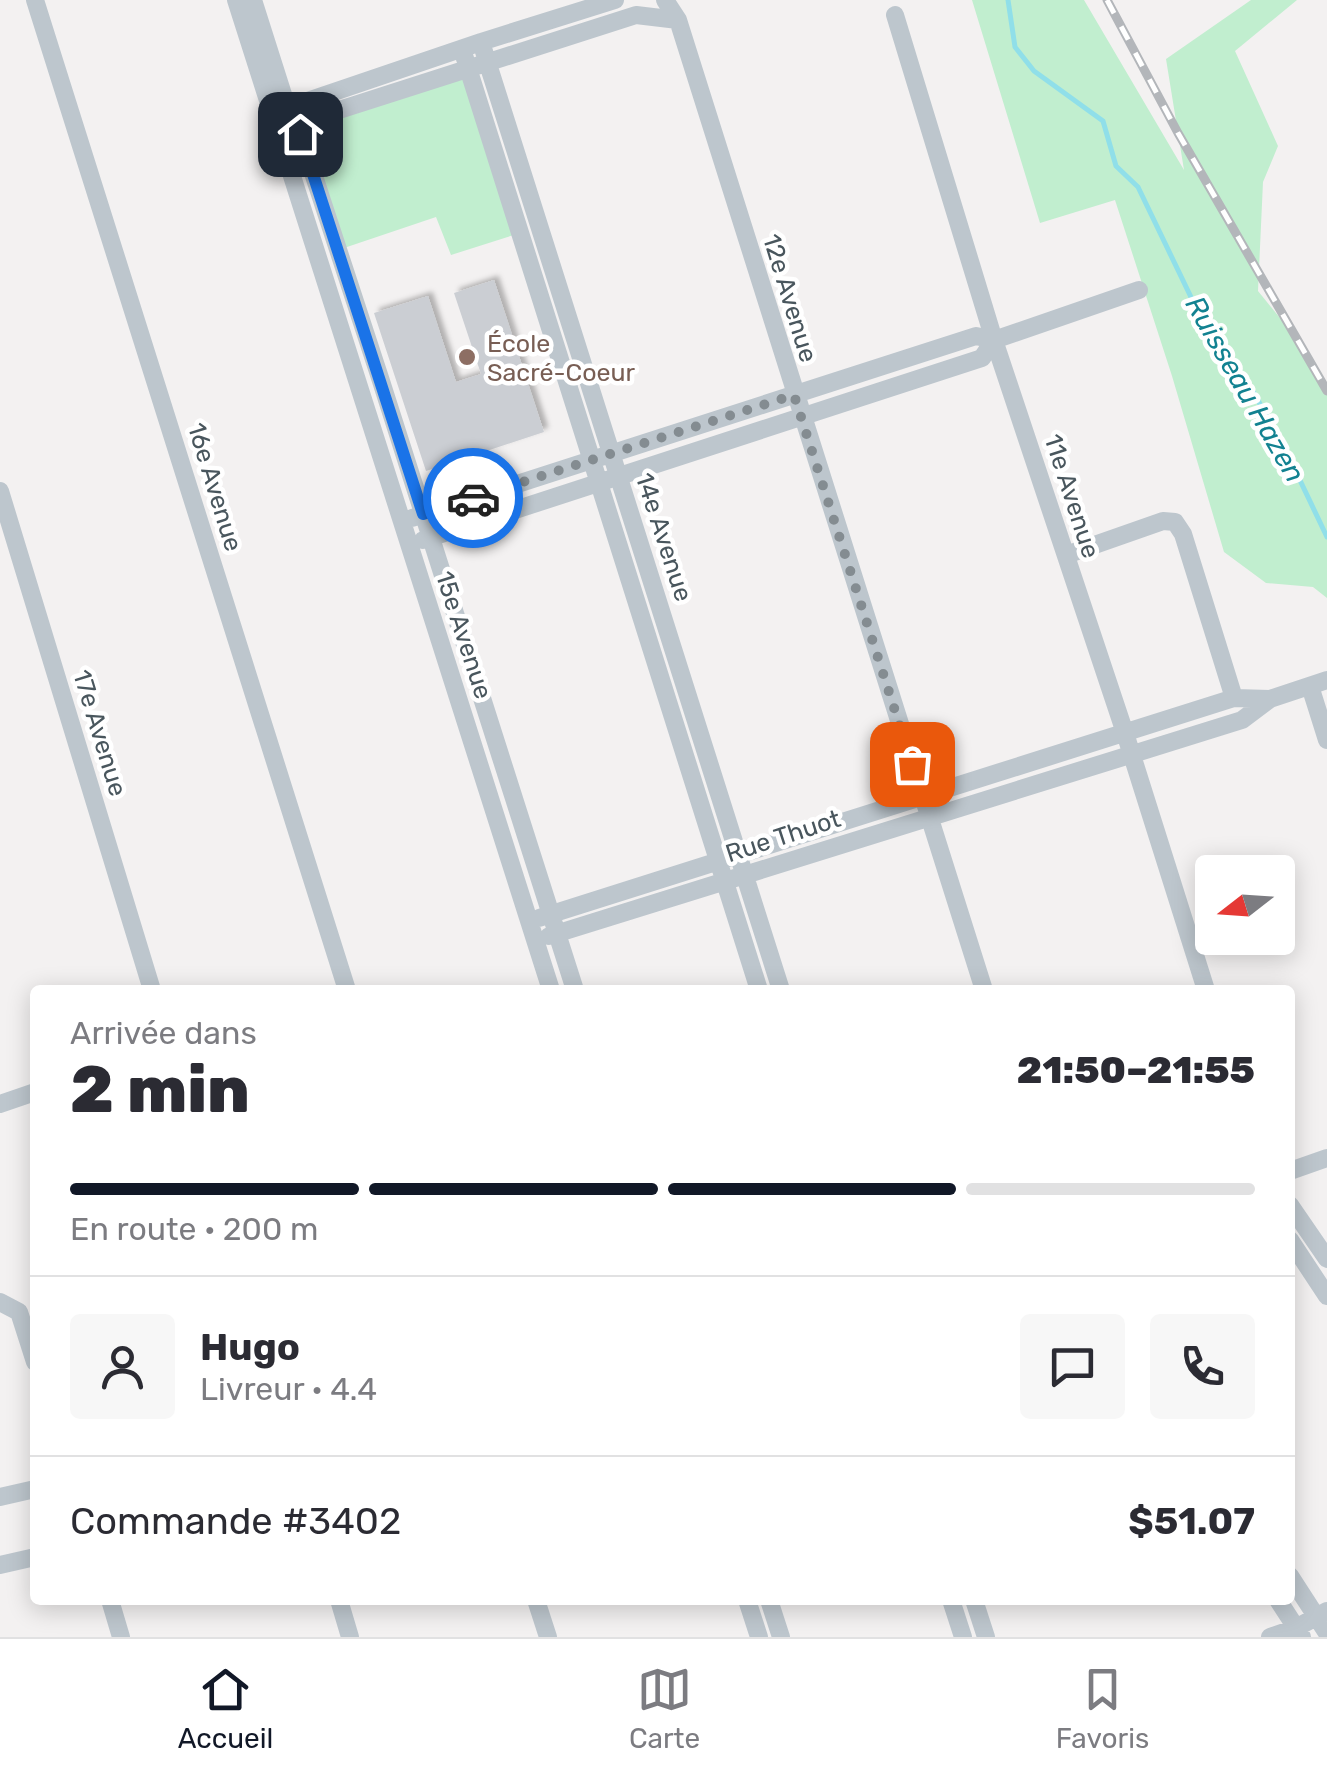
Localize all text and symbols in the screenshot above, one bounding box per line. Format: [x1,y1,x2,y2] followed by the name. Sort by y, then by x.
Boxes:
[258,92,343,177] pin
[273,107,328,162] icon: home
[757,230,823,366] street label: 12e Avenue
[1178,290,1312,488] water label: Ruisseau Hazen
[487,329,636,387] place label: École Sacré-Coeur
[456,346,478,368] marker: École Sacré-Coeur
[182,419,248,555] street label: 16e Avenue
[1038,430,1106,562] street label: 11e Avenue
[423,448,523,548] courier
[630,469,698,605] street label: 14e Avenue
[446,471,501,526] icon: car
[430,567,498,703] street label: 15e Avenue
[67,666,133,800] street label: 17e Avenue
[870,722,955,807] pin
[885,737,940,792] icon: bag
[722,804,844,868] street label: Rue Thuot
[1195,855,1295,955] north arrow
[1195,855,1295,955] map controls
[70,1014,257,1052] text: Arrivée dans
[1017,1047,1255,1093] text: 21:50–21:55
[70,1051,250,1128] text: 2 min
[70,1210,319,1248] text: En route · 200 m
[70,1314,175,1419] button: person
[1020,1314,1125,1419] button: chat
[1150,1314,1255,1419] button: phone
[200,1324,300,1370] text: Hugo
[200,1370,377,1408] text: Livreur · 4.4
[70,1498,401,1544] text: Commande #3402
[1128,1498,1255,1544] text: $51.07
[178,1662,273,1755] tab: Accueil
[629,1662,700,1755] tab: Carte
[1056,1662,1149,1755] tab: Favoris

